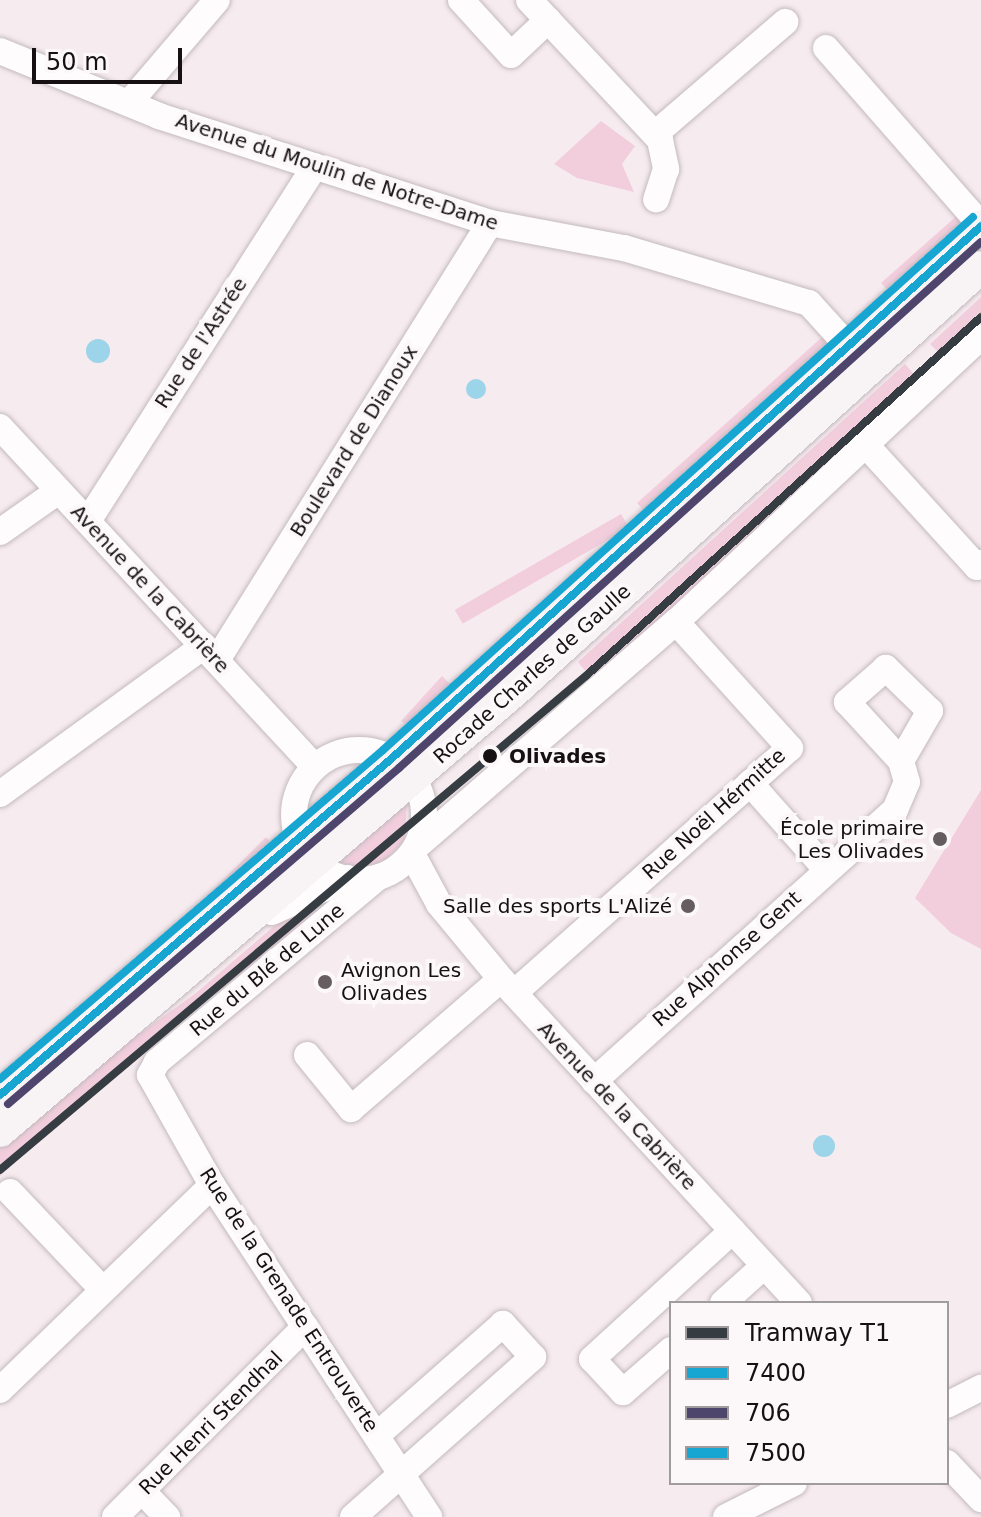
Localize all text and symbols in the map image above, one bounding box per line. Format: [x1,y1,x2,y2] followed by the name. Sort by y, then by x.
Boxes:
[36,32,186,82] scale bar
[46,48,108,76] text: 50 m
[173,108,501,236] street label: Avenue du Moulin de Notre-Dame
[150,273,252,413] street label: Rue de l'Astrée
[285,341,423,541] street label: Boulevard de Dianoux
[66,500,234,678] street label: Avenue de la Cabrière
[429,579,635,769] street label: Rocade Charles de Gaulle
[478,744,502,768] marker: Olivades
[509,744,606,768] place label: Olivades
[638,744,790,884] street label: Rue Noël Hérmitte
[780,816,924,863] place label: École primaire Les Olivades
[931,830,949,848] marker: École primaire Les Olivades
[648,886,806,1032] street label: Rue Alphonse Gent
[443,894,672,918] place label: Salle des sports L'Alizé
[679,897,697,915] marker: Salle des sports L'Alizé
[185,899,349,1041] street label: Rue du Blé de Lune
[341,958,461,1005] place label: Avignon Les Olivades
[316,973,334,991] marker: Avignon Les Olivades
[533,1017,701,1195] street label: Avenue de la Cabrière
[194,1163,384,1437] street label: Rue de la Grenade Entrouverte
[669,1301,949,1485] legend
[745,1319,890,1347] text: Tramway T1
[134,1346,288,1500] street label: Rue Henri Stendhal
[745,1359,806,1387] text: 7400
[745,1399,791,1427] text: 706
[745,1439,806,1467] text: 7500

